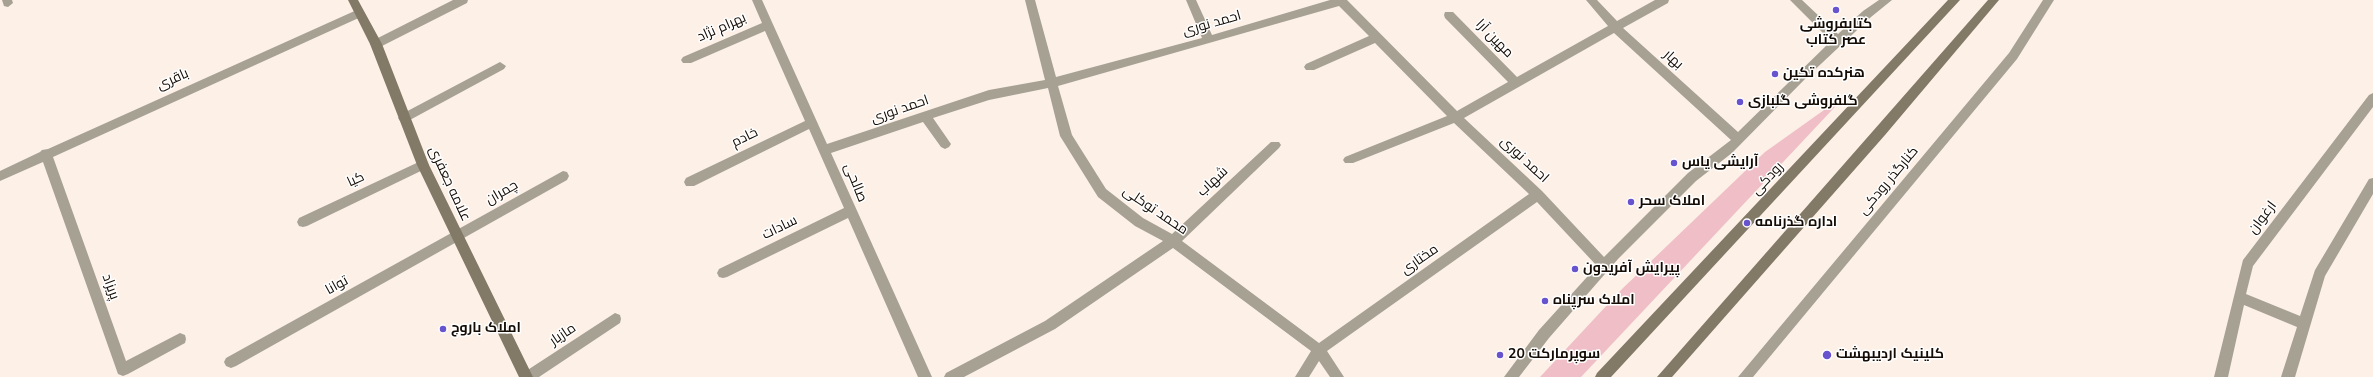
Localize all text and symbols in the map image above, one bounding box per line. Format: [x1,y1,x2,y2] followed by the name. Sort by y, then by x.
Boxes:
[1831,5,1841,15] marker: کتابفروشی عصر کتاب
[1181,8,1243,40] street label: احمد نوری
[695,10,749,46] street label: بهرام نژاد
[1472,16,1516,62] street label: مهین آرا
[1800,17,1872,50] place label: کتابفروشی عصر کتاب
[1660,47,1686,73] street label: بهار
[154,66,192,94] street label: باقری
[1783,66,1865,82] place label: هنرکده تکین
[1770,69,1780,79] marker: هنرکده تکین
[869,92,931,128] street label: احمد نوری
[1748,94,1858,110] place label: گلفروشی گلبازی
[1735,97,1745,107] marker: گلفروشی گلبازی
[729,124,761,152] street label: خادم
[1496,133,1552,187] street label: احمد نوری
[1856,143,1922,219] street label: کنارگذر رودکی
[424,144,474,224] street label: علامه جعفری
[1682,155,1758,171] place label: آرایشی یاس
[1669,158,1679,168] marker: آرایشی یاس
[1748,159,1788,199] street label: رودکی
[840,161,870,205] street label: صالحی
[1194,164,1232,200] street label: شهاب
[345,169,367,191] street label: کیا
[483,177,521,209] street label: چمران
[1119,183,1191,239] street label: محمد توکلی
[1639,194,1705,210] place label: املاک سحر
[1626,197,1636,207] marker: املاک سحر
[2245,198,2281,238] street label: ارغوان
[760,212,800,244] street label: سادات
[1755,215,1837,231] place label: اداره گذرنامه
[1742,218,1752,228] marker: اداره گذرنامه
[1398,241,1442,279] street label: مختاری
[1583,261,1680,277] place label: پیرایش آفریدون
[1570,264,1580,274] marker: پیرایش آفریدون
[98,272,122,302] street label: پریزاد
[323,273,351,299] street label: توانا
[1553,293,1635,309] place label: املاک سرپناه
[1540,296,1550,306] marker: املاک سرپناه
[547,320,579,350] street label: مازیار
[451,321,521,337] place label: املاک باروج
[438,324,448,334] marker: املاک باروج
[1508,347,1600,363] place label: سوپرمارکت 20
[1836,347,1944,363] place label: کلینیک اردیبهشت
[1821,349,1833,361] marker: کلینیک اردیبهشت
[1495,350,1505,360] marker: سوپرمارکت 20

